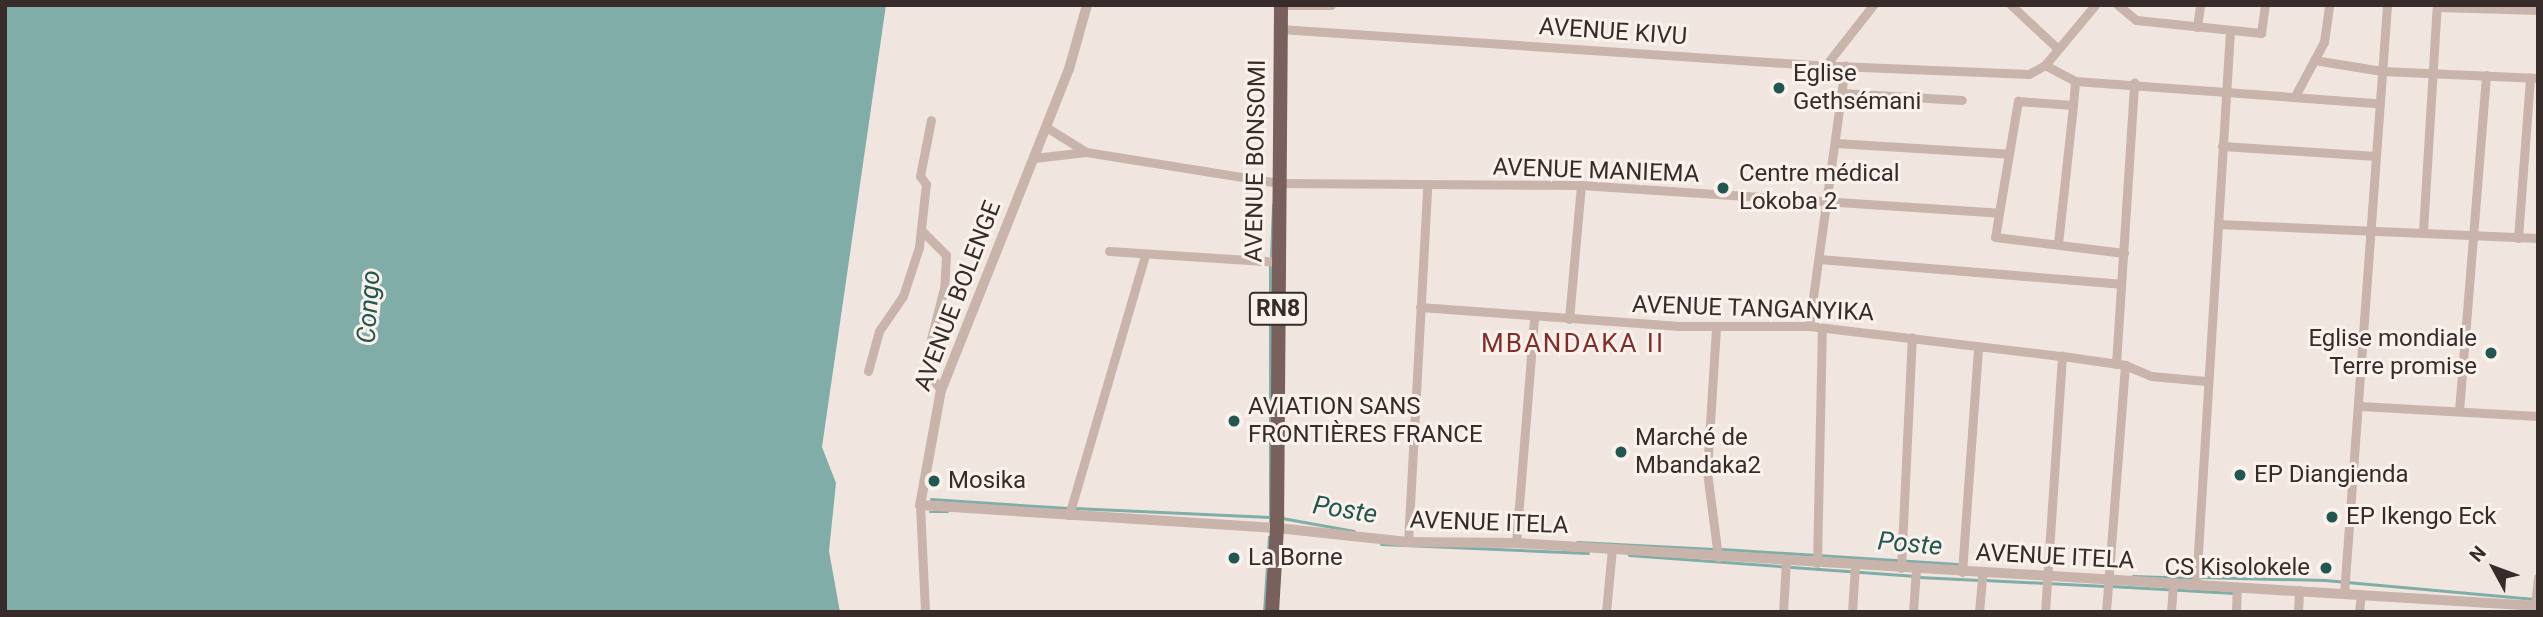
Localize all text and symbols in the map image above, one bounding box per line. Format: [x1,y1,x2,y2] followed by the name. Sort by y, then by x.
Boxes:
[1538,12,1688,52] street label: AVENUE KIVU
[1240,59,1272,263] street label: AVENUE BONSOMI
[1793,60,1921,116] place label: Eglise Gethsémani
[1771,80,1787,96] marker: Eglise Gethsémani
[1492,153,1700,189] street label: AVENUE MANIEMA
[1739,160,1900,216] place label: Centre médical Lokoba 2
[1713,178,1733,198] marker: Centre médical Lokoba 2
[909,197,1007,395] street label: AVENUE BOLENGE
[351,269,387,345] water label: Congo
[1248,290,1308,328] road number: RN8
[1631,290,1875,328] street label: AVENUE TANGANYIKA
[2308,325,2477,381] place label: Eglise mondiale Terre promise
[1482,328,1664,360] district label: MBANDAKA II
[2483,345,2499,361] marker: Eglise mondiale Terre promise
[1248,393,1483,449] place label: AVIATION SANS FRONTIÈRES FRANCE
[1226,413,1242,429] marker: AVIATION SANS FRONTIÈRES FRANCE
[1635,424,1761,480] place label: Marché de Mbandaka2
[1613,444,1629,460] marker: Marché de Mbandaka2
[2254,461,2409,489] place label: EP Diangienda
[948,467,1026,495] place label: Mosika
[2232,467,2248,483] marker: EP Diangienda
[926,473,942,489] marker: Mosika
[1311,490,1379,530] water label: Poste
[2346,503,2496,531] place label: EP Ikengo Eck
[1409,506,1569,540] street label: AVENUE ITELA
[2324,509,2340,525] marker: EP Ikengo Eck
[1876,526,1944,562] water label: Poste
[2459,533,2529,603] north arrow
[1975,538,2135,576] street label: AVENUE ITELA
[2465,541,2491,566] text: N
[1248,544,1343,572] place label: La Borne
[1226,550,1242,566] marker: La Borne
[2164,554,2310,582] place label: CS Kisolokele
[2316,558,2336,578] marker: CS Kisolokele

